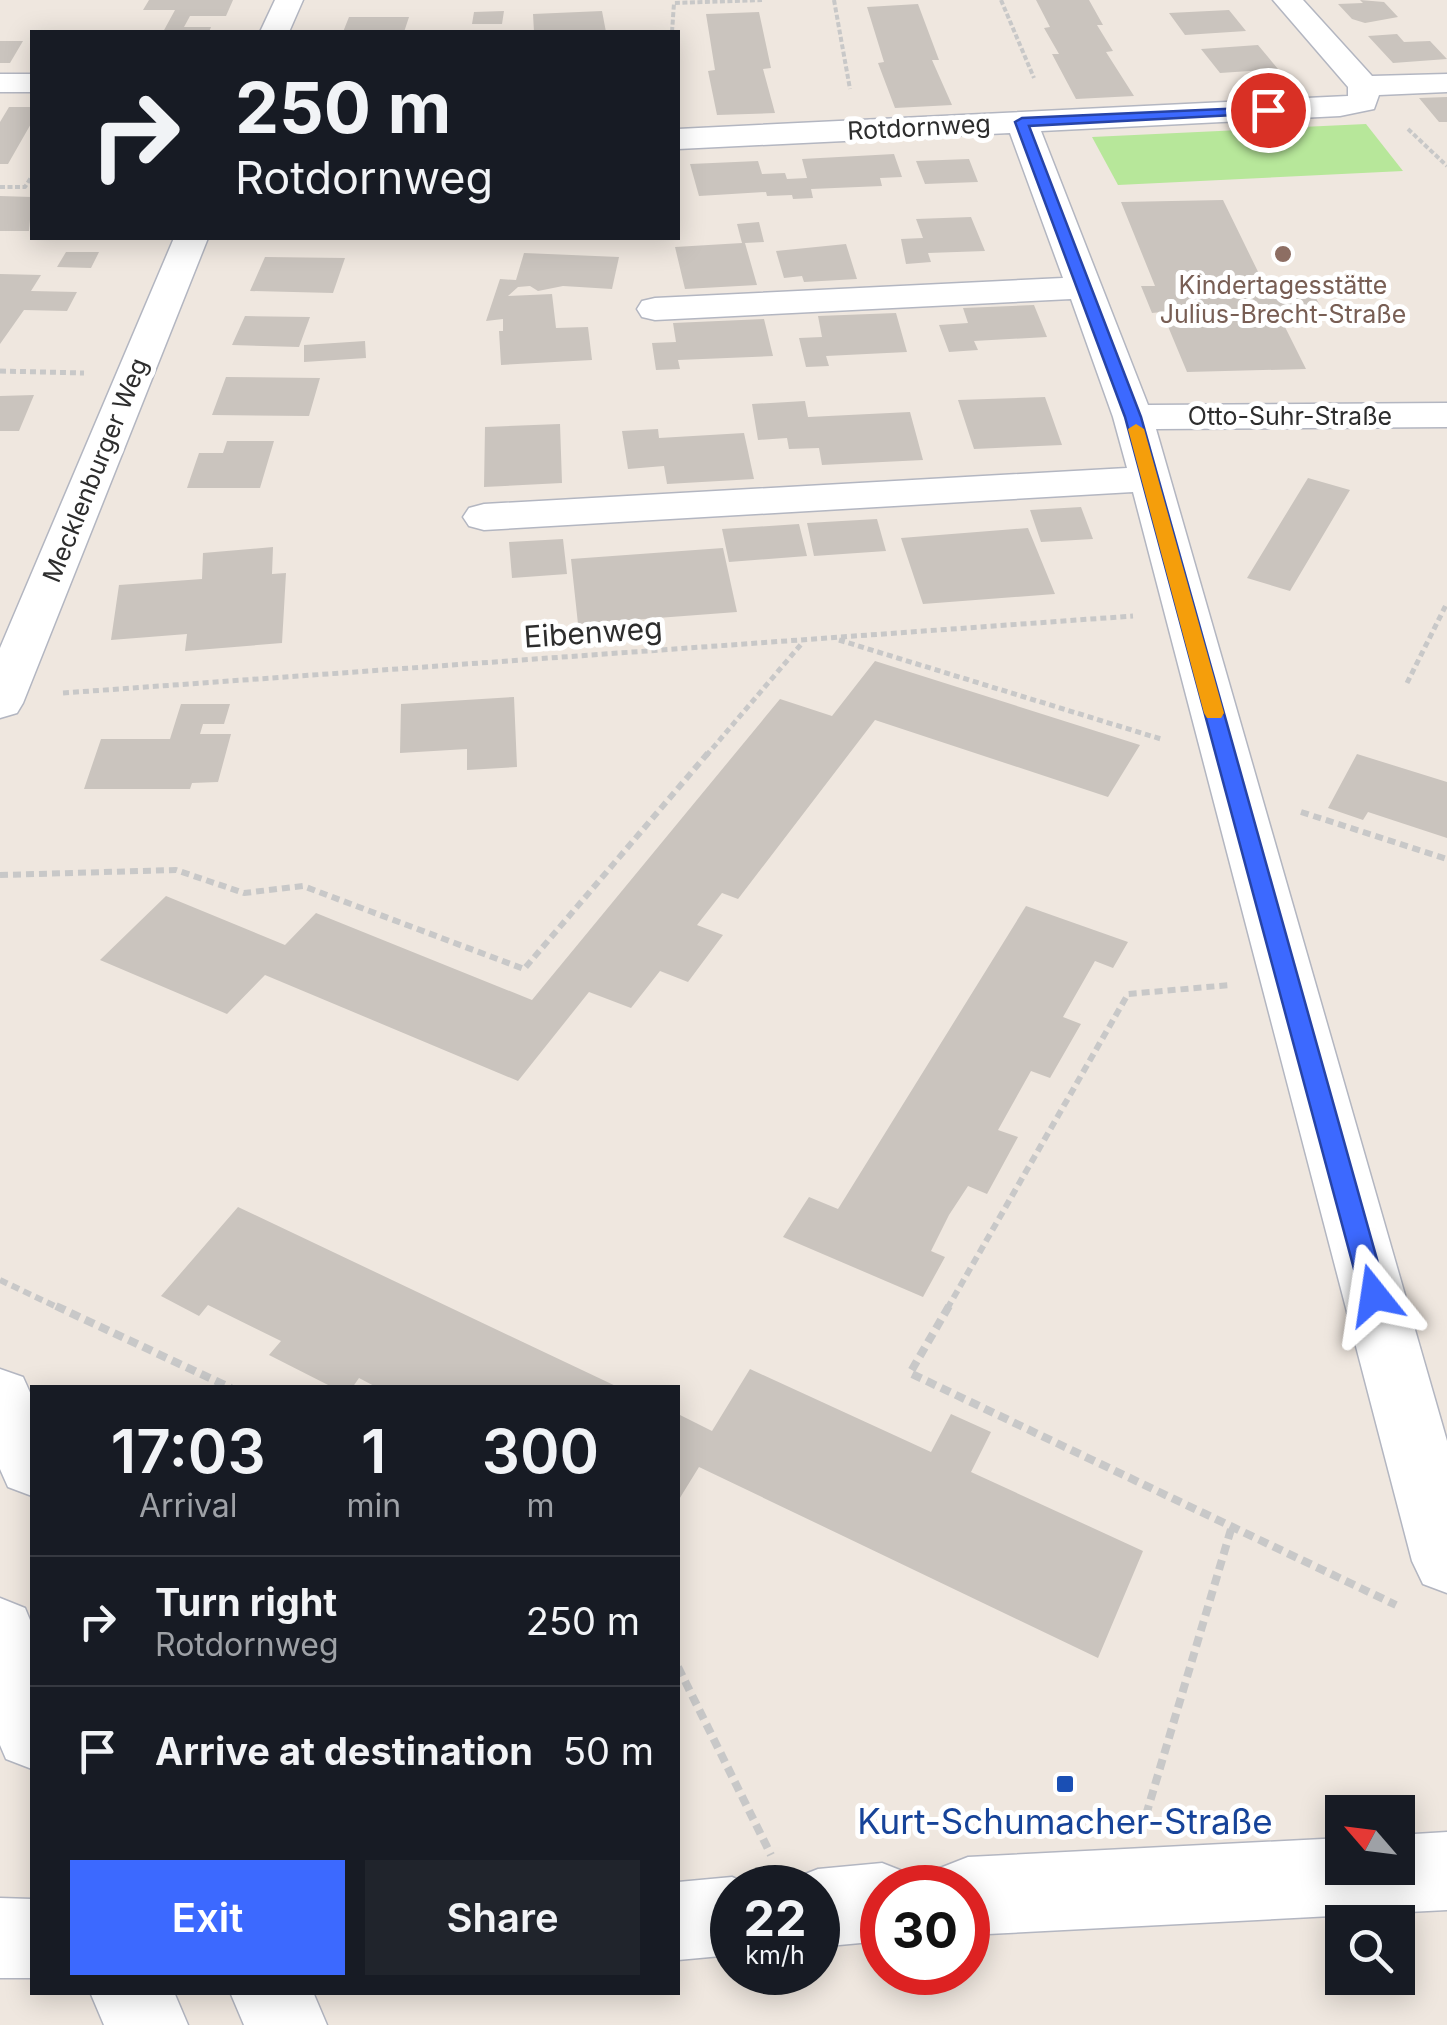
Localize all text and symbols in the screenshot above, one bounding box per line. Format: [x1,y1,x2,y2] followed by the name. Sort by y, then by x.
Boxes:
[235,65,452,150] text: 250 m
[1226,68,1311,153] pin
[70,70,200,200] icon: right
[1241,83,1296,138] icon: arrive
[847,108,991,146] street label: Rotdornweg
[235,150,493,205] text: Rotdornweg
[1272,243,1294,265] marker: Kindertagesstätte Julius-Brecht-Straße
[1160,270,1406,329] place label: Kindertagesstätte Julius-Brecht-Straße
[36,353,154,587] street label: Mecklenburger Weg
[1188,401,1392,431] street label: Otto-Suhr-Straße
[523,609,663,655] street label: Eibenweg
[1322,1243,1426,1347] position arrow
[111,1415,266,1487] text: 17:03
[361,1415,386,1487] text: 1
[482,1415,599,1487] text: 300
[139,1486,237,1525] text: Arrival
[346,1486,401,1525] text: min
[527,1486,555,1525] text: m
[155,1579,337,1625] text: Turn right
[70,1594,125,1649] icon: right
[526,1598,640,1644] text: 250 m
[155,1625,339,1664] text: Rotdornweg
[70,1724,125,1779] icon: arrive
[155,1728,533,1774] text: Arrive at destination
[563,1728,654,1774] text: 50 m
[1054,1773,1076,1795] marker: Kurt-Schumacher-Straße
[1325,1795,1415,1885] north arrow
[1325,1795,1415,1995] map controls
[857,1800,1273,1842] place label: Kurt-Schumacher-Straße
[70,1860,345,1975] button: Exit
[365,1860,640,1975] button: Share
[860,1865,990,1995] speed limit sign: 30
[744,1888,807,1948] text: 22
[1325,1905,1415,1995] button: search
[745,1940,805,1970] text: km/h

